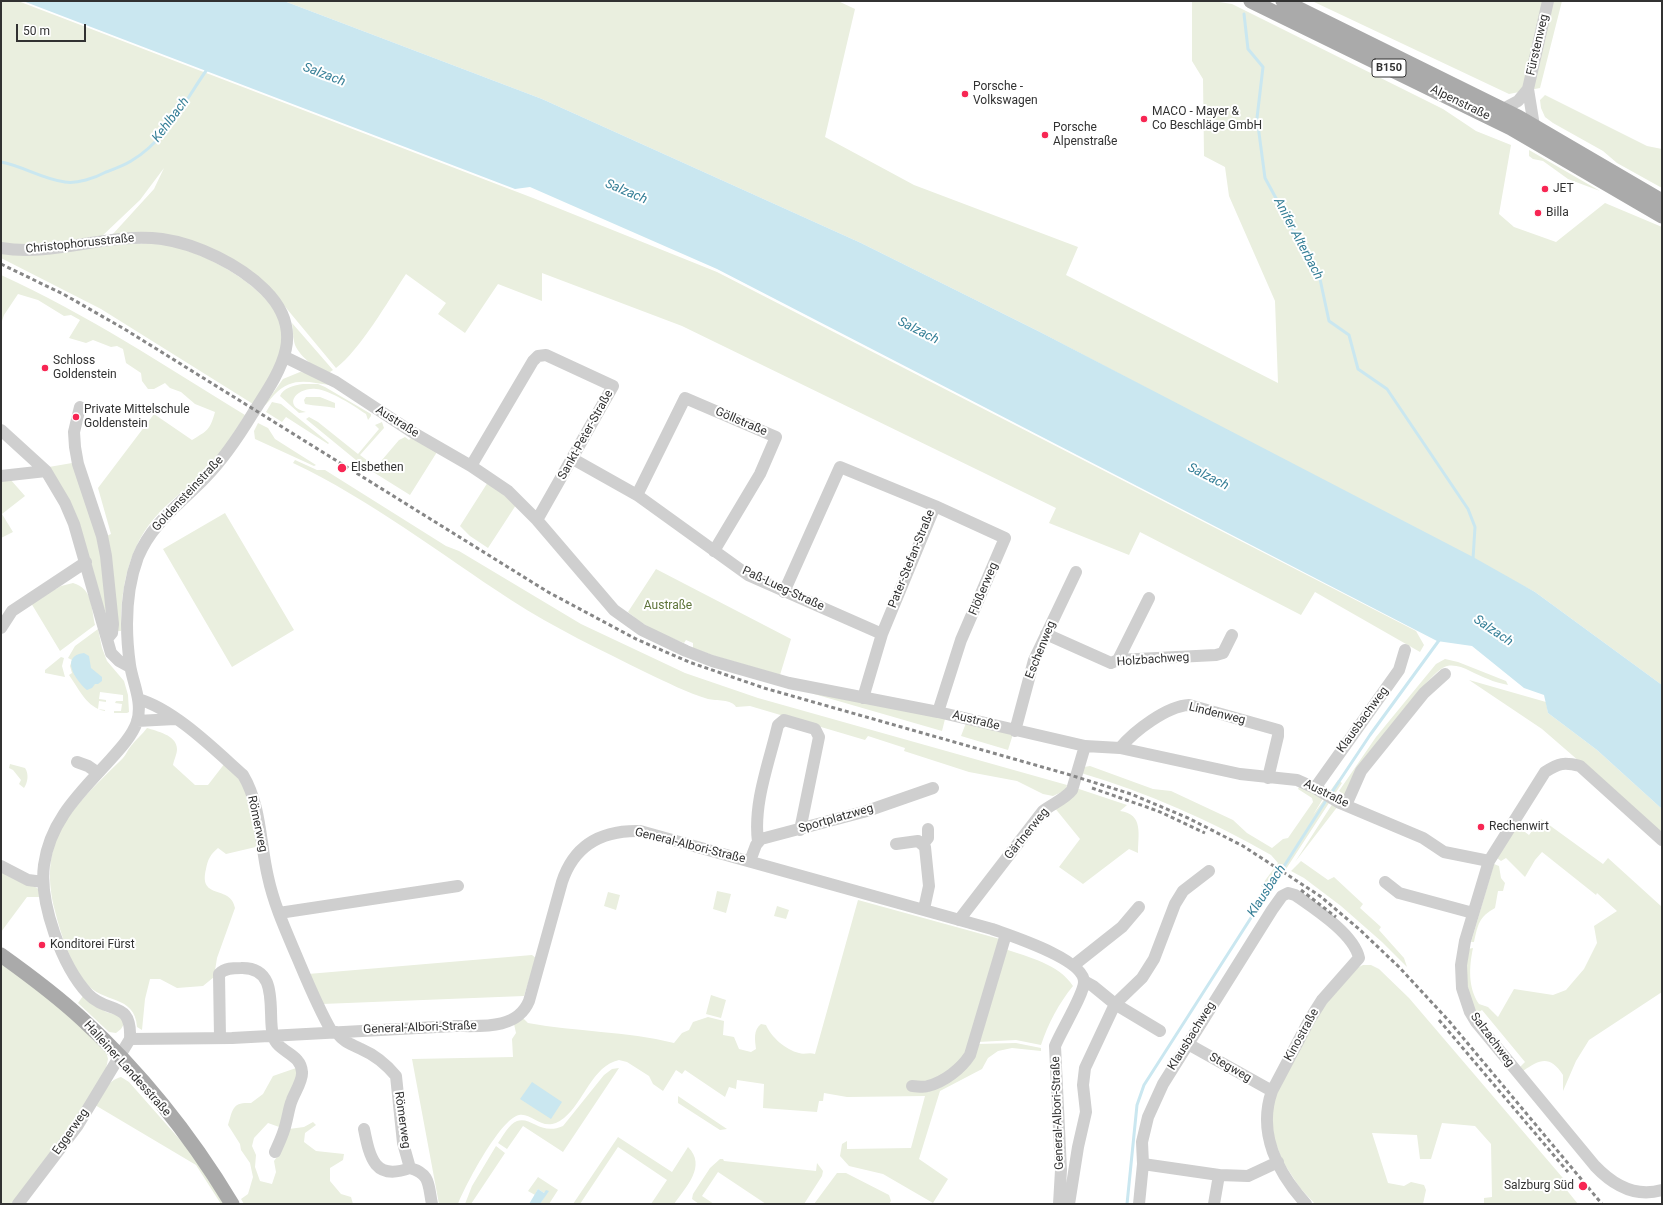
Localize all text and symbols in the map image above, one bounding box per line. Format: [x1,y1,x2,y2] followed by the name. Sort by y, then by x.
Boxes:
[1524,13,1552,77] street label: Fürstenweg
[18,16,88,42] scale bar
[23,24,50,38] text: 50 m
[1372,59,1406,77] road number: B150
[301,60,347,90] water label: Salzach
[973,80,1038,108] place label: Porsche - Volkswagen
[1428,82,1492,124] street label: Alpenstraße
[960,89,970,99] marker: Porsche - Volkswagen
[149,95,193,145] water label: Kehlbach
[1152,105,1262,133] place label: MACO - Mayer & Co Beschläge GmbH
[1139,114,1149,124] marker: MACO - Mayer & Co Beschläge GmbH
[1053,121,1117,149] place label: Porsche Alpenstraße
[1040,130,1050,140] marker: Porsche Alpenstraße
[603,176,649,208] water label: Salzach
[1553,182,1574,196] place label: JET
[1540,184,1550,194] marker: JET
[1270,195,1326,283] water label: Anifer Alterbach
[1546,206,1569,220] place label: Billa
[1533,208,1543,218] marker: Billa
[25,231,135,257] street label: Christophorusstraße
[895,314,941,348] water label: Salzach
[53,354,117,382] place label: Schloss Goldenstein
[40,363,50,373] marker: Schloss Goldenstein
[555,388,617,482] street label: Sankt-Peter-Straße
[84,403,190,431] place label: Private Mittelschule Goldenstein
[373,403,421,441] street label: Austraße
[713,405,769,439] street label: Göllstraße
[71,412,81,422] marker: Private Mittelschule Goldenstein
[149,453,227,535] street label: Goldensteinstraße
[1185,460,1231,494] water label: Salzach
[351,461,404,475] place label: Elsbethen
[336,462,348,474] marker: Elsbethen
[886,508,938,610] street label: Pater-Stefan-Straße
[966,560,1002,618] street label: Flößerweg
[740,564,826,614] street label: Paß-Lueg-Straße
[644,599,692,613] park label: Austraße
[1470,612,1516,650] water label: Salzach
[1023,619,1059,681] street label: Eschenweg
[1116,650,1190,670] street label: Holzbachweg
[1334,684,1392,756] street label: Klausbachweg
[1187,700,1247,728] street label: Lindenweg
[951,708,1001,734] street label: Austraße
[1301,777,1351,811] street label: Austraße
[244,794,270,854] street label: Römerweg
[797,801,875,837] street label: Sportplatzweg
[1002,805,1052,863] street label: Gärtnerweg
[1489,820,1549,834] place label: Rechenwirt
[1476,822,1486,832] marker: Rechenwirt
[633,825,747,867] street label: General-Albori-Straße
[1244,862,1290,920] water label: Klausbach
[50,938,135,952] place label: Konditorei Fürst
[37,940,47,950] marker: Konditorei Fürst
[1165,999,1219,1073] street label: Klausbachweg
[1282,1006,1322,1064] street label: Kinostraße
[1467,1010,1517,1070] street label: Salzachweg
[80,1018,174,1120] street label: Halleiner Landesstraße
[363,1019,477,1037] street label: General-Albori-Straße
[1206,1050,1254,1086] street label: Stegweg
[1049,1056,1067,1170] street label: General-Albori-Straße
[391,1091,413,1149] street label: Römerweg
[50,1106,92,1158] street label: Eggerweg
[1504,1179,1574,1193] place label: Salzburg Süd
[1577,1180,1589,1192] marker: Salzburg Süd

